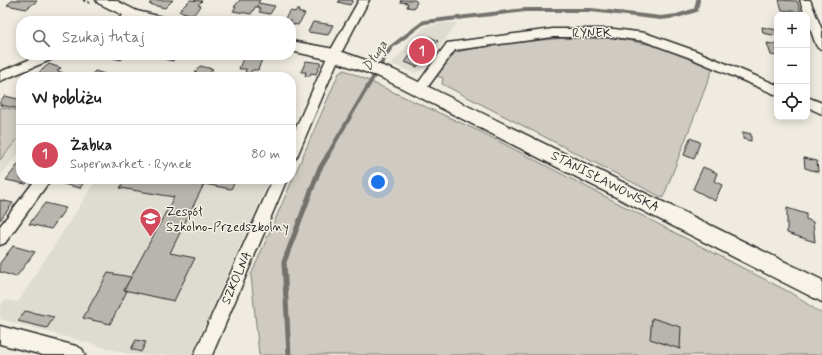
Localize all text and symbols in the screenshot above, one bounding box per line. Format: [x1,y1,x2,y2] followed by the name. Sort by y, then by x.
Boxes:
[774,12,810,120] map controls
[774,12,810,48] button: +
[16,16,296,60] search box
[572,25,613,42] street label: RYNEK
[30,27,52,49] icon: search
[62,28,145,48] text: Szukaj tutaj
[409,36,435,66] pin: 1
[358,37,393,76] water label: Długa
[774,48,810,84] button: −
[774,84,810,120] button: locate
[32,87,101,109] text: W pobliżu
[70,136,112,156] text: Żabka
[42,146,48,163] text: 1
[251,146,280,163] text: 80 m
[548,147,662,217] street label: STANISŁAWOWSKA
[70,156,192,173] text: Supermarket · Rynek
[368,172,388,192] your location
[166,204,289,236] place label: Zespół Szkolno-Przedszkolny
[138,206,164,239] school or university icon: Zespół Szkolno-Przedszkolny
[218,249,256,307] street label: SZKOLNA

